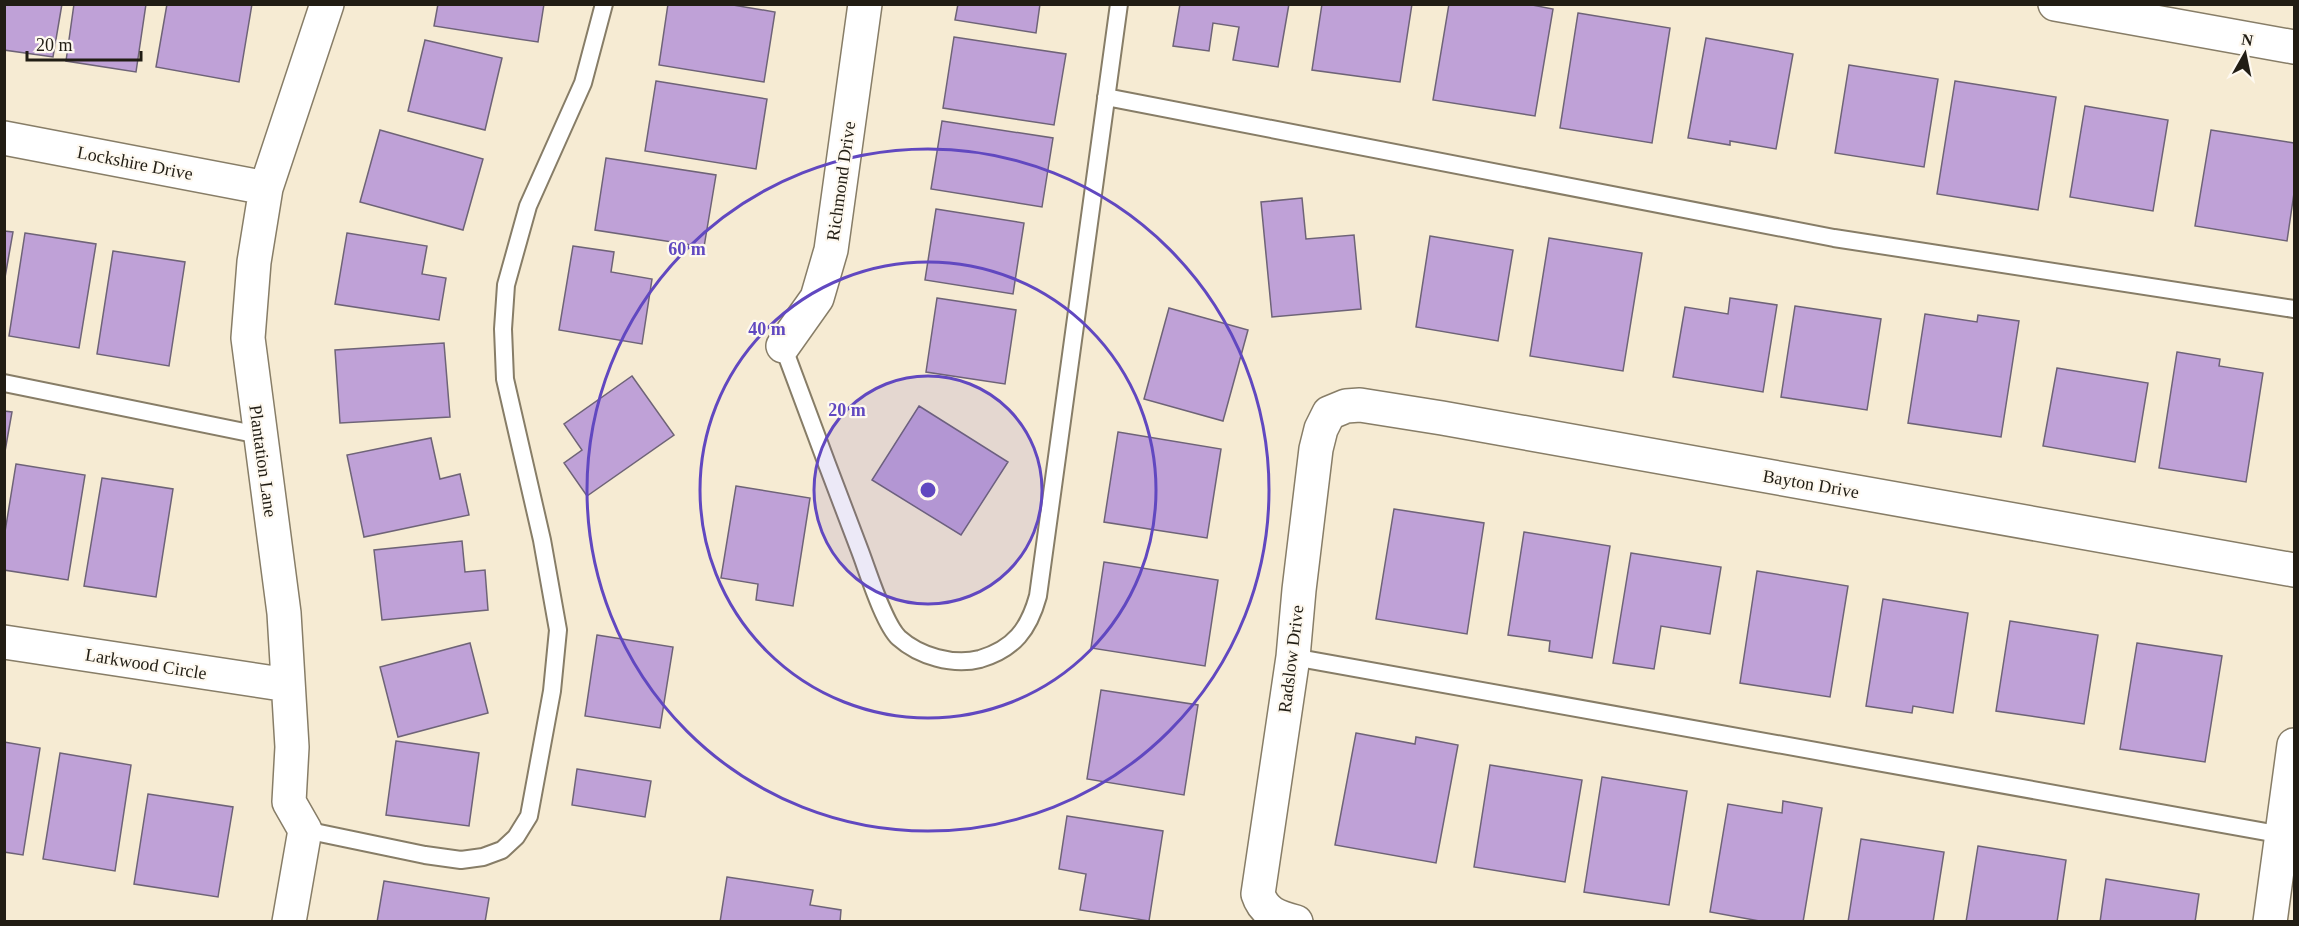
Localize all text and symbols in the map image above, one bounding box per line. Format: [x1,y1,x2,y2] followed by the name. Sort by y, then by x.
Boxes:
[27,24,141,62] scale bar
[2215,24,2275,84] north arrow
[2240,30,2255,49] text: N
[36,35,73,55] text: 20 m
[823,120,859,242] street label: Richmond Drive
[75,142,195,184] street label: Lockshire Drive
[668,239,706,259] text: 60 m
[748,319,786,339] text: 40 m
[828,400,866,420] text: 20 m
[245,403,281,519] street label: Plantation Lane
[1761,466,1861,502] street label: Bayton Drive
[918,480,938,500] centre of rings
[1274,604,1308,714] street label: Radslow Drive
[84,645,208,683] street label: Larkwood Circle

